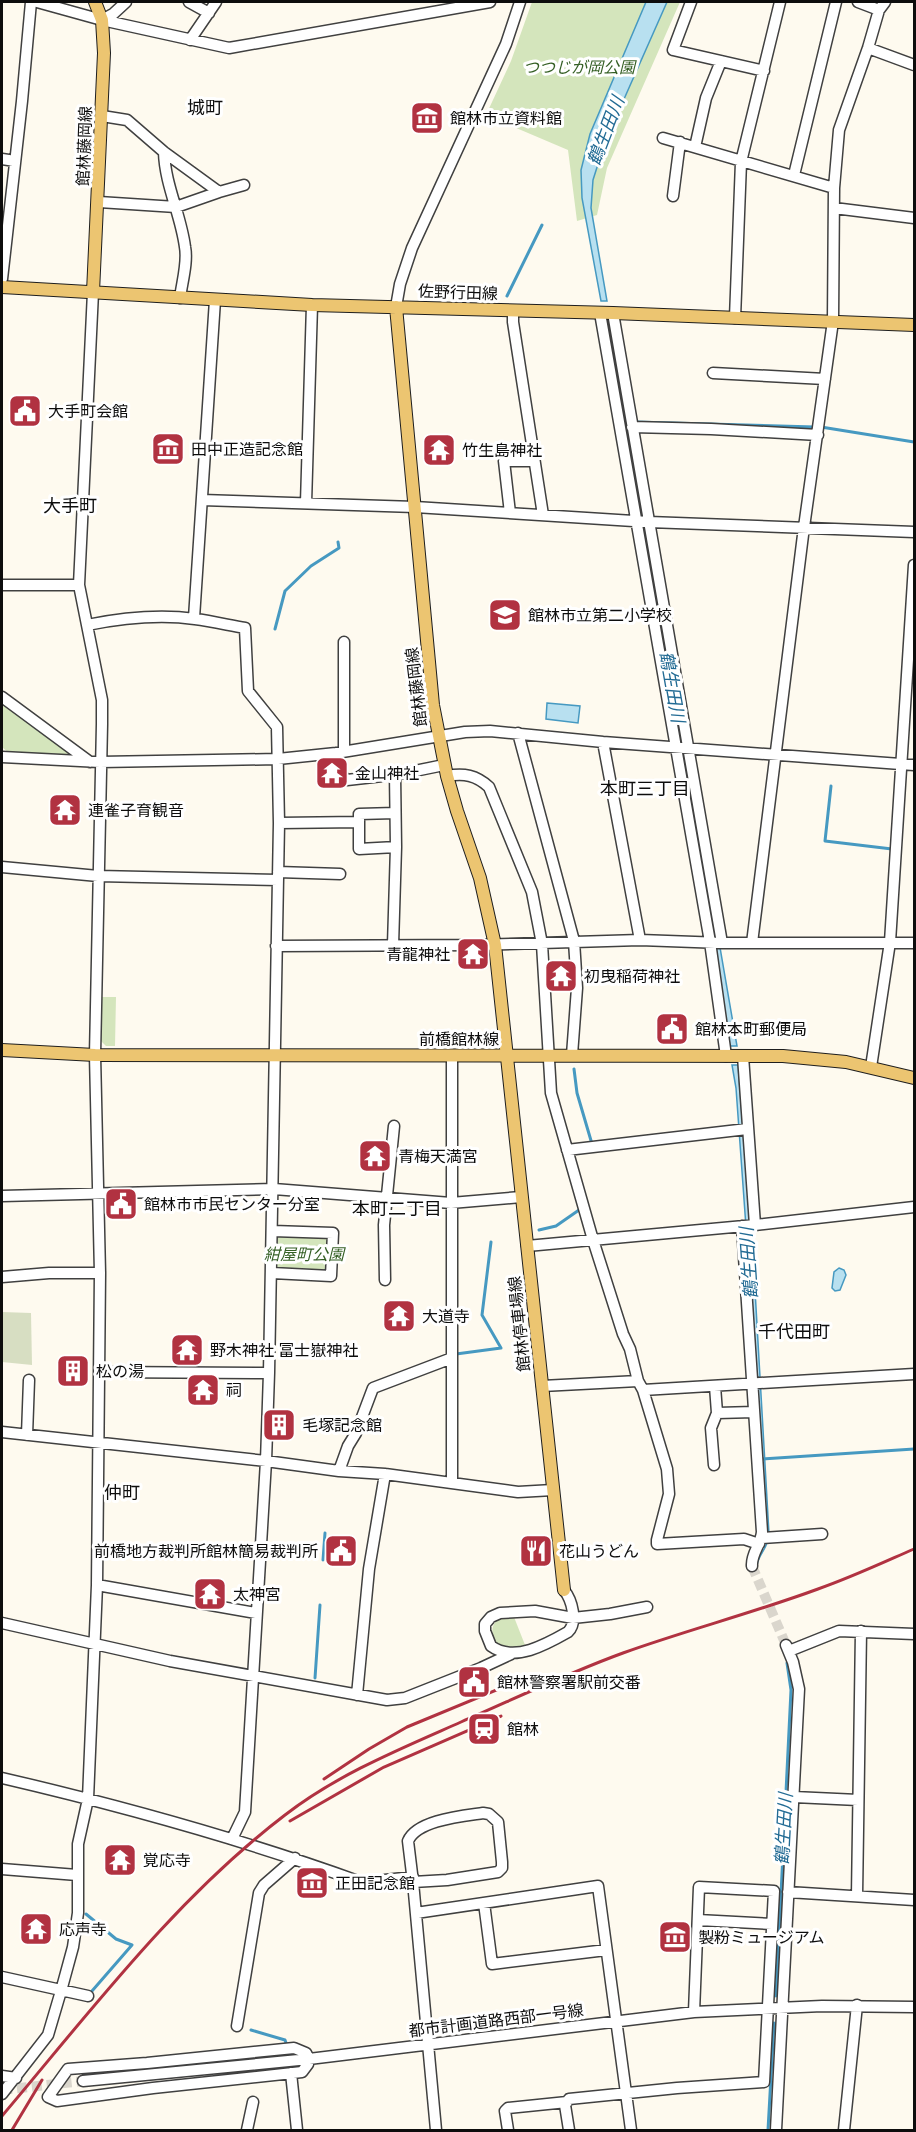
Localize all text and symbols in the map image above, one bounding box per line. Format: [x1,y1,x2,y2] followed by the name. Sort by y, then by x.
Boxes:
[523,57,637,77] park label: つつじが岡公園
[582,91,630,169] water label: 鶴生田川
[187,96,223,119] district label: 城町
[409,100,445,136] museum icon: 館林市立資料館
[73,106,95,186] street label: 館林藤岡線
[450,108,562,128] place label: 館林市立資料館
[418,281,498,303] street label: 佐野行田線
[7,393,43,429] public building icon: 大手町会館
[48,401,128,421] place label: 大手町会館
[150,431,186,467] museum icon: 田中正造記念館
[421,432,457,468] temple icon: 竹生島神社
[191,439,303,459] place label: 田中正造記念館
[462,440,542,460] place label: 竹生島神社
[43,494,97,517] district label: 大手町
[487,597,523,633] school or university icon: 館林市立第二小学校
[528,605,672,625] place label: 館林市立第二小学校
[401,646,431,728] street label: 館林藤岡線
[655,649,690,726] water label: 鶴生田川
[314,755,350,791] temple icon: 金山神社
[355,763,419,783] place label: 金山神社
[600,777,690,800] district label: 本町三丁目
[47,792,83,828] temple icon: 連雀子育観音
[88,800,184,820] place label: 連雀子育観音
[455,936,491,972] temple icon: 青龍神社
[386,944,450,964] place label: 青龍神社
[543,958,579,994] temple icon: 初曳稲荷神社
[584,966,680,986] place label: 初曳稲荷神社
[654,1011,690,1047] public building icon: 館林本町郵便局
[695,1019,807,1039] place label: 館林本町郵便局
[419,1029,499,1049] street label: 前橋館林線
[357,1138,393,1174] temple icon: 青梅天満宮
[398,1146,478,1166] place label: 青梅天満宮
[103,1186,139,1222] public building icon: 館林市市民センター分室
[144,1194,320,1214] place label: 館林市市民センター分室
[352,1197,442,1220] district label: 本町二丁目
[734,1224,762,1300] water label: 鶴生田川
[264,1244,346,1264] park label: 紺屋町公園
[504,1275,534,1373] street label: 館林停車場線
[381,1298,417,1334] temple icon: 大道寺
[422,1306,470,1326] place label: 大道寺
[758,1320,830,1343] district label: 千代田町
[169,1332,205,1368] temple icon: 野木神社 冨士嶽神社
[210,1340,358,1360] place label: 野木神社 冨士嶽神社
[55,1353,91,1389] building icon: 松の湯
[96,1361,144,1381] place label: 松の湯
[185,1372,221,1408] temple icon: 祠
[226,1380,242,1400] place label: 祠
[261,1407,297,1443] building icon: 毛塚記念館
[302,1415,382,1435] place label: 毛塚記念館
[104,1481,140,1504] district label: 仲町
[323,1533,359,1569] public building icon: 前橋地方裁判所館林簡易裁判所
[518,1533,554,1569] restaurant icon: 花山うどん
[94,1541,318,1561] place label: 前橋地方裁判所館林簡易裁判所
[559,1541,639,1561] place label: 花山うどん
[192,1576,228,1612] temple icon: 太神宮
[233,1584,281,1604] place label: 太神宮
[456,1664,492,1700] public building icon: 館林警察署駅前交番
[497,1672,641,1692] place label: 館林警察署駅前交番
[466,1711,502,1747] station icon: 館林
[507,1719,539,1739] place label: 館林
[770,1790,797,1866] water label: 鶴生田川
[102,1842,138,1878] temple icon: 覚応寺
[143,1850,191,1870] place label: 覚応寺
[294,1865,330,1901] museum icon: 正田記念館
[335,1873,415,1893] place label: 正田記念館
[18,1911,54,1947] temple icon: 応声寺
[59,1919,107,1939] place label: 応声寺
[657,1919,693,1955] museum icon: 製粉ミュージアム
[698,1927,825,1947] place label: 製粉ミュージアム
[407,1999,585,2041] street label: 都市計画道路西部一号線

